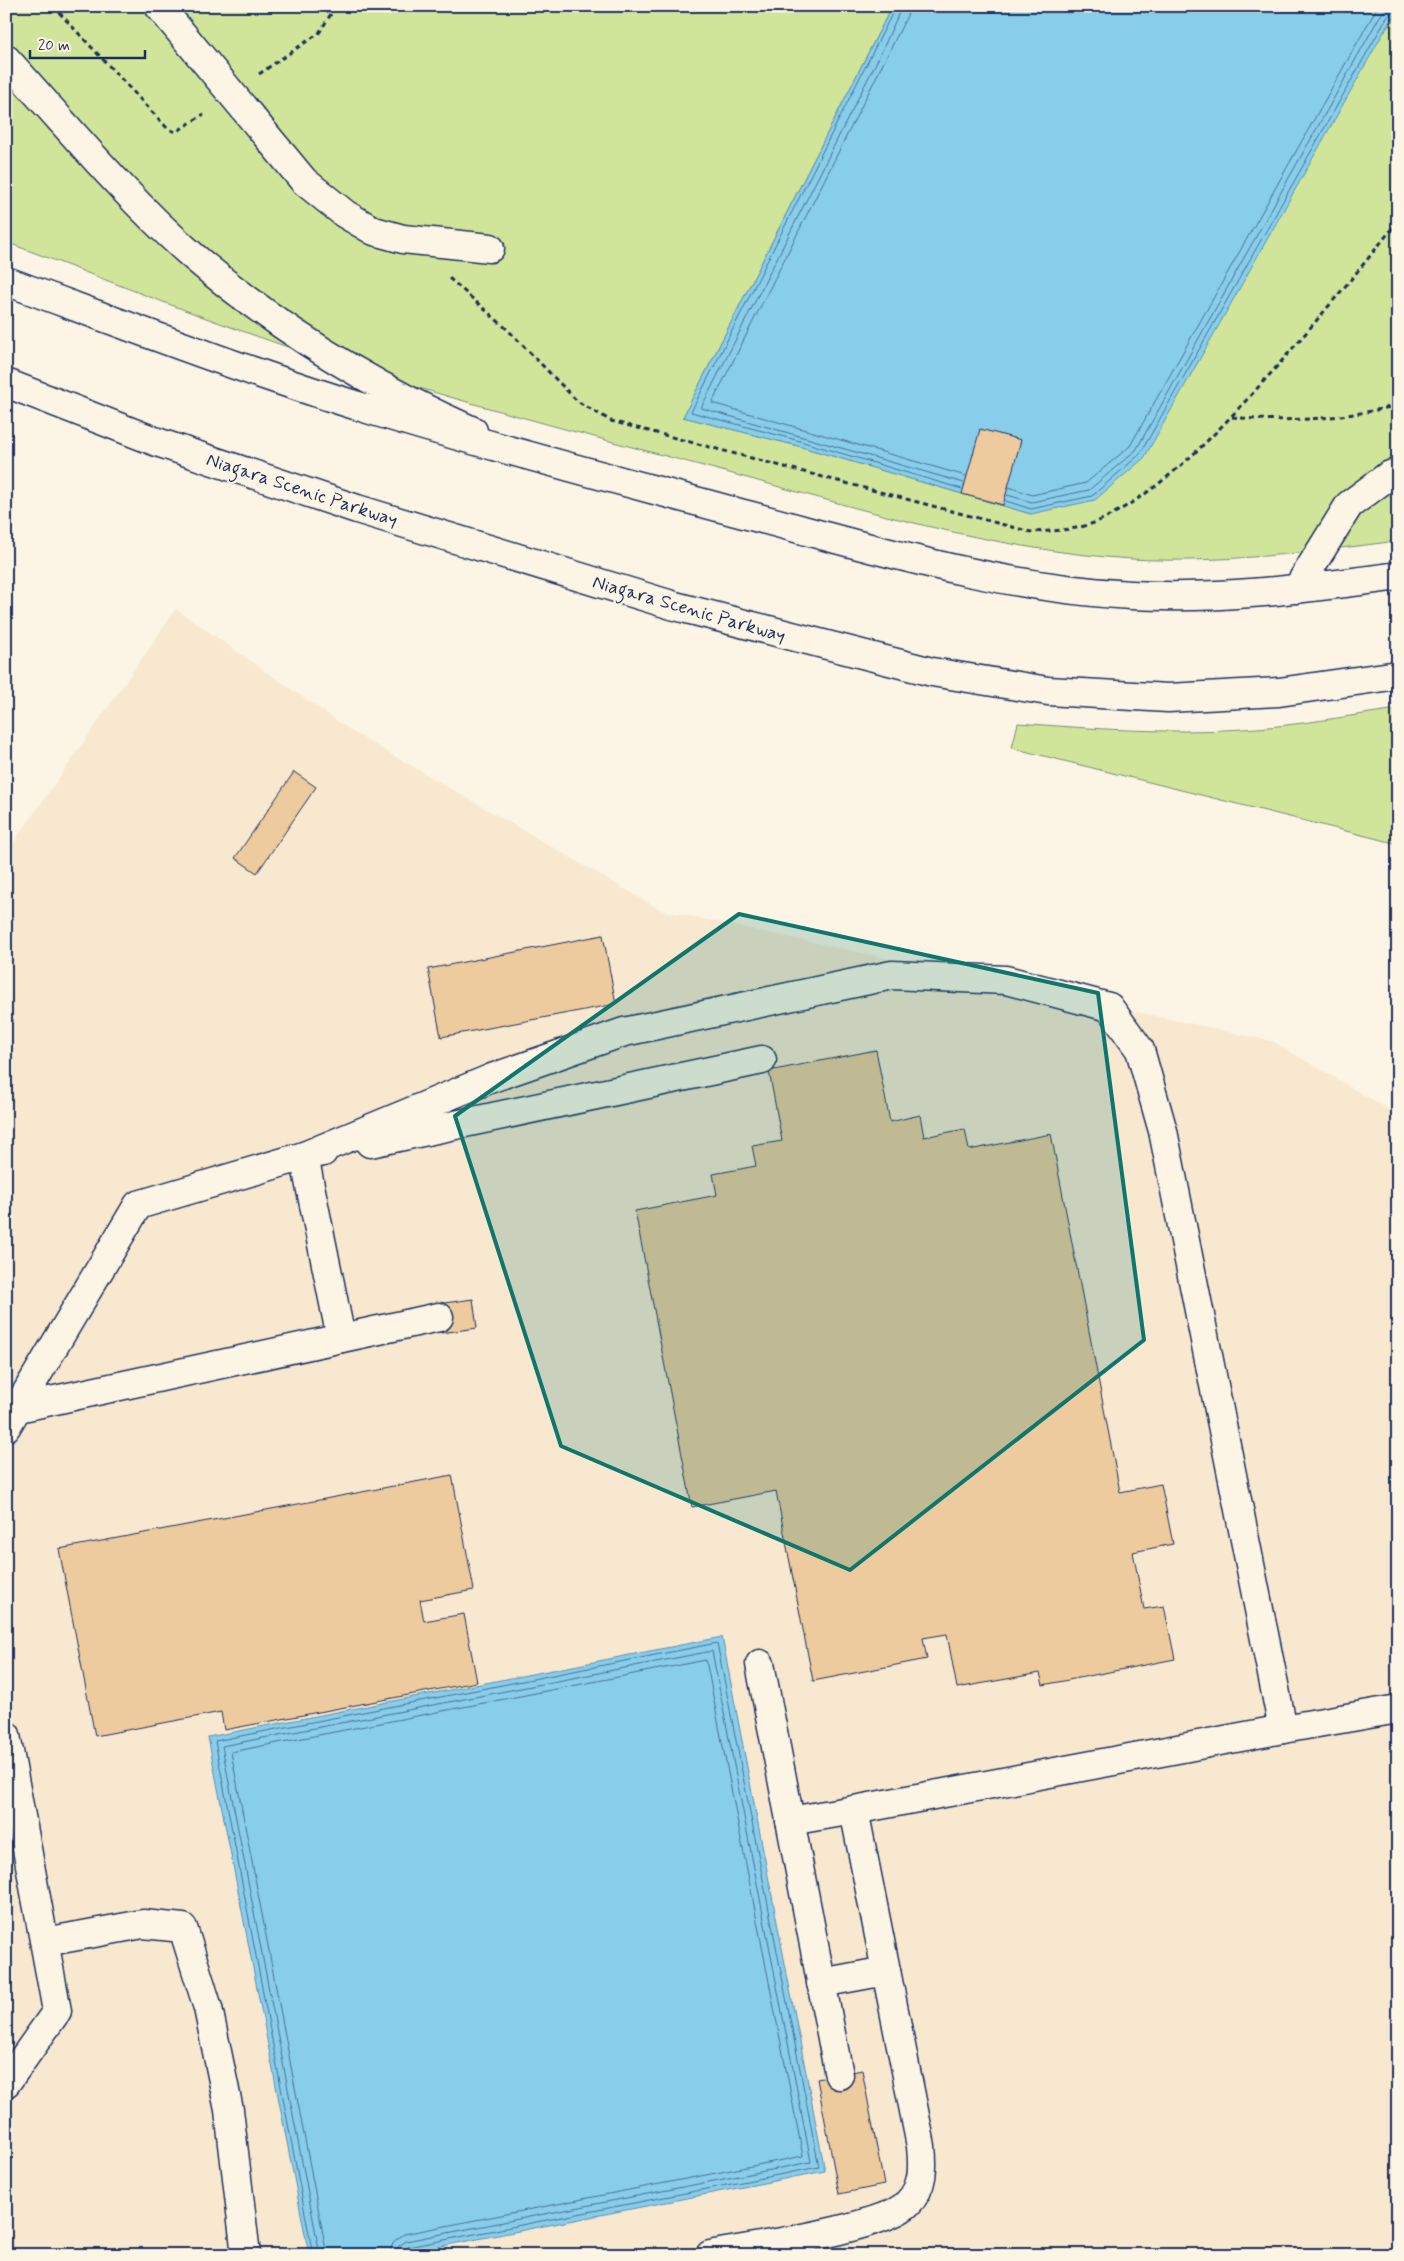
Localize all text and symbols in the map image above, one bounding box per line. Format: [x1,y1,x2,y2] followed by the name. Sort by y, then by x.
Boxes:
[30,28,145,60] scale bar
[38,36,70,56] text: 20 m
[202,447,401,536] street label: Niagara Scenic Parkway
[589,569,788,651] street label: Niagara Scenic Parkway

